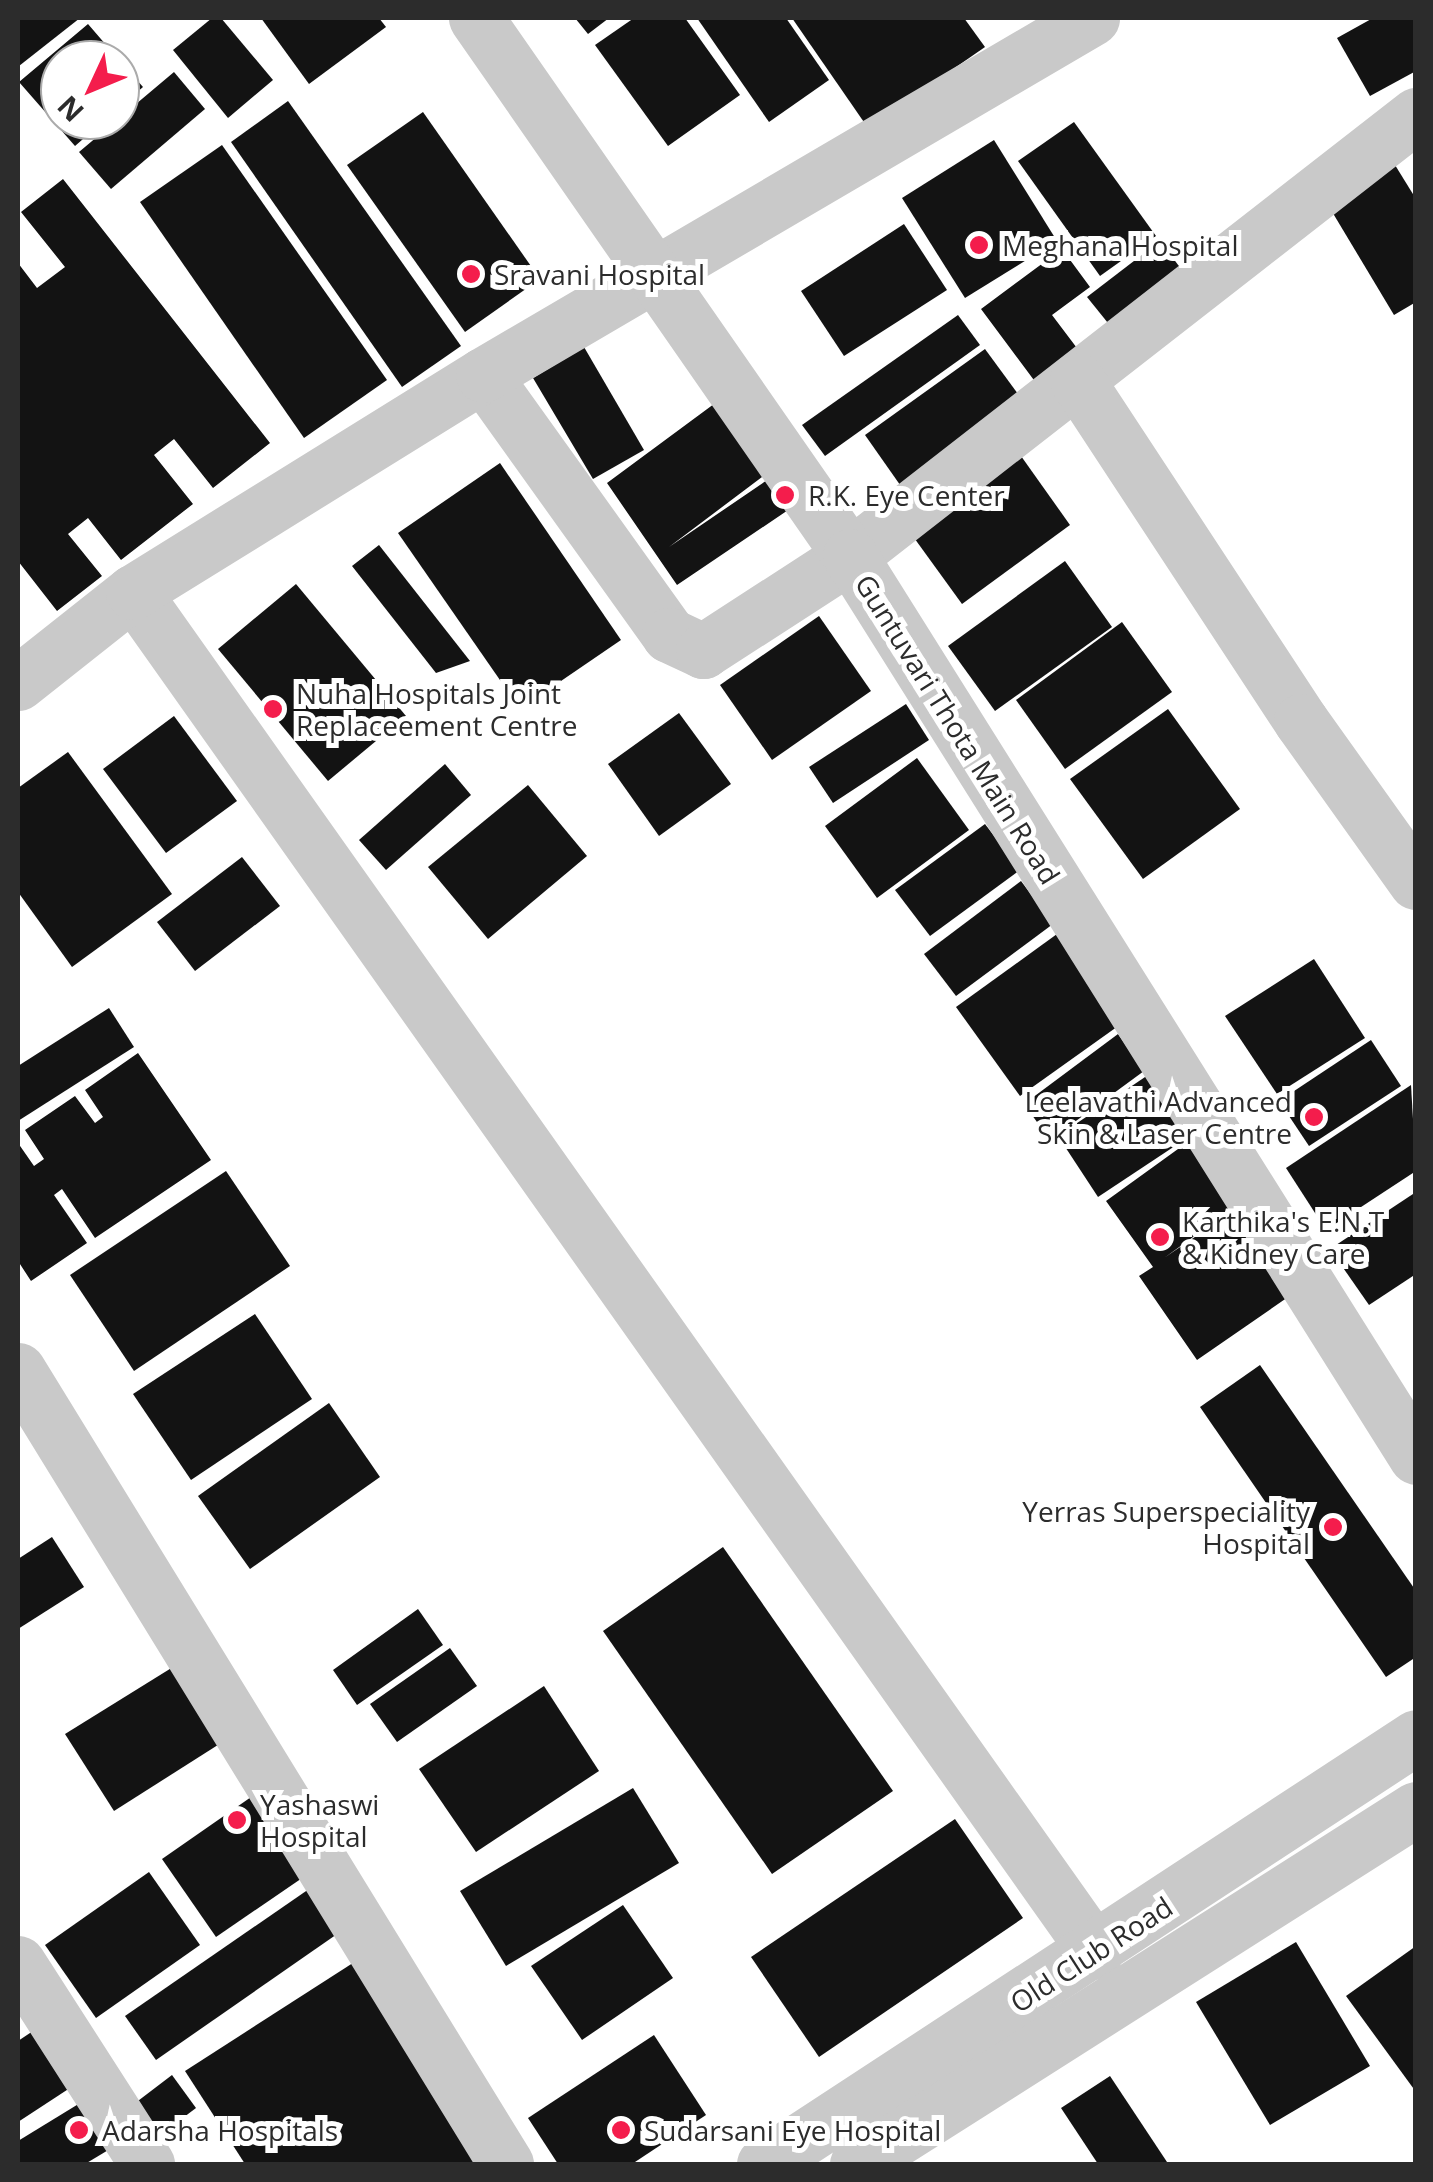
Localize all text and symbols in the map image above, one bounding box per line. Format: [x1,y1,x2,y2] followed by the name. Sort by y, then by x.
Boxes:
[40,40,140,140] north arrow
[48,88,91,131] text: N
[1002,228,1238,262] place label: Meghana Hospital
[966,232,992,258] marker: Meghana Hospital
[494,257,705,291] place label: Sravani Hospital
[458,261,484,287] marker: Sravani Hospital
[808,478,1005,512] place label: R.K. Eye Center
[772,482,798,508] marker: R.K. Eye Center
[849,568,1067,890] street label: Guntuvari Thota Main Road
[296,676,577,742] place label: Nuha Hospitals Joint Replaceement Centre
[260,696,286,722] marker: Nuha Hospitals Joint Replaceement Centre
[1024,1084,1292,1150] place label: Leelavathi Advanced Skin & Laser Centre
[1301,1104,1327,1130] marker: Leelavathi Advanced Skin & Laser Centre
[1182,1204,1384,1270] place label: Karthika's E.N.T & Kidney Care
[1147,1224,1173,1250] marker: Karthika's E.N.T & Kidney Care
[1022,1494,1310,1560] place label: Yerras Superspeciality Hospital
[1320,1514,1346,1540] marker: Yerras Superspeciality Hospital
[260,1787,379,1853] place label: Yashaswi Hospital
[224,1807,250,1833] marker: Yashaswi Hospital
[1004,1889,1178,2019] street label: Old Club Road
[102,2113,338,2147] place label: Adarsha Hospitals
[644,2113,941,2147] place label: Sudarsani Eye Hospital
[66,2117,92,2143] marker: Adarsha Hospitals
[608,2117,634,2143] marker: Sudarsani Eye Hospital

